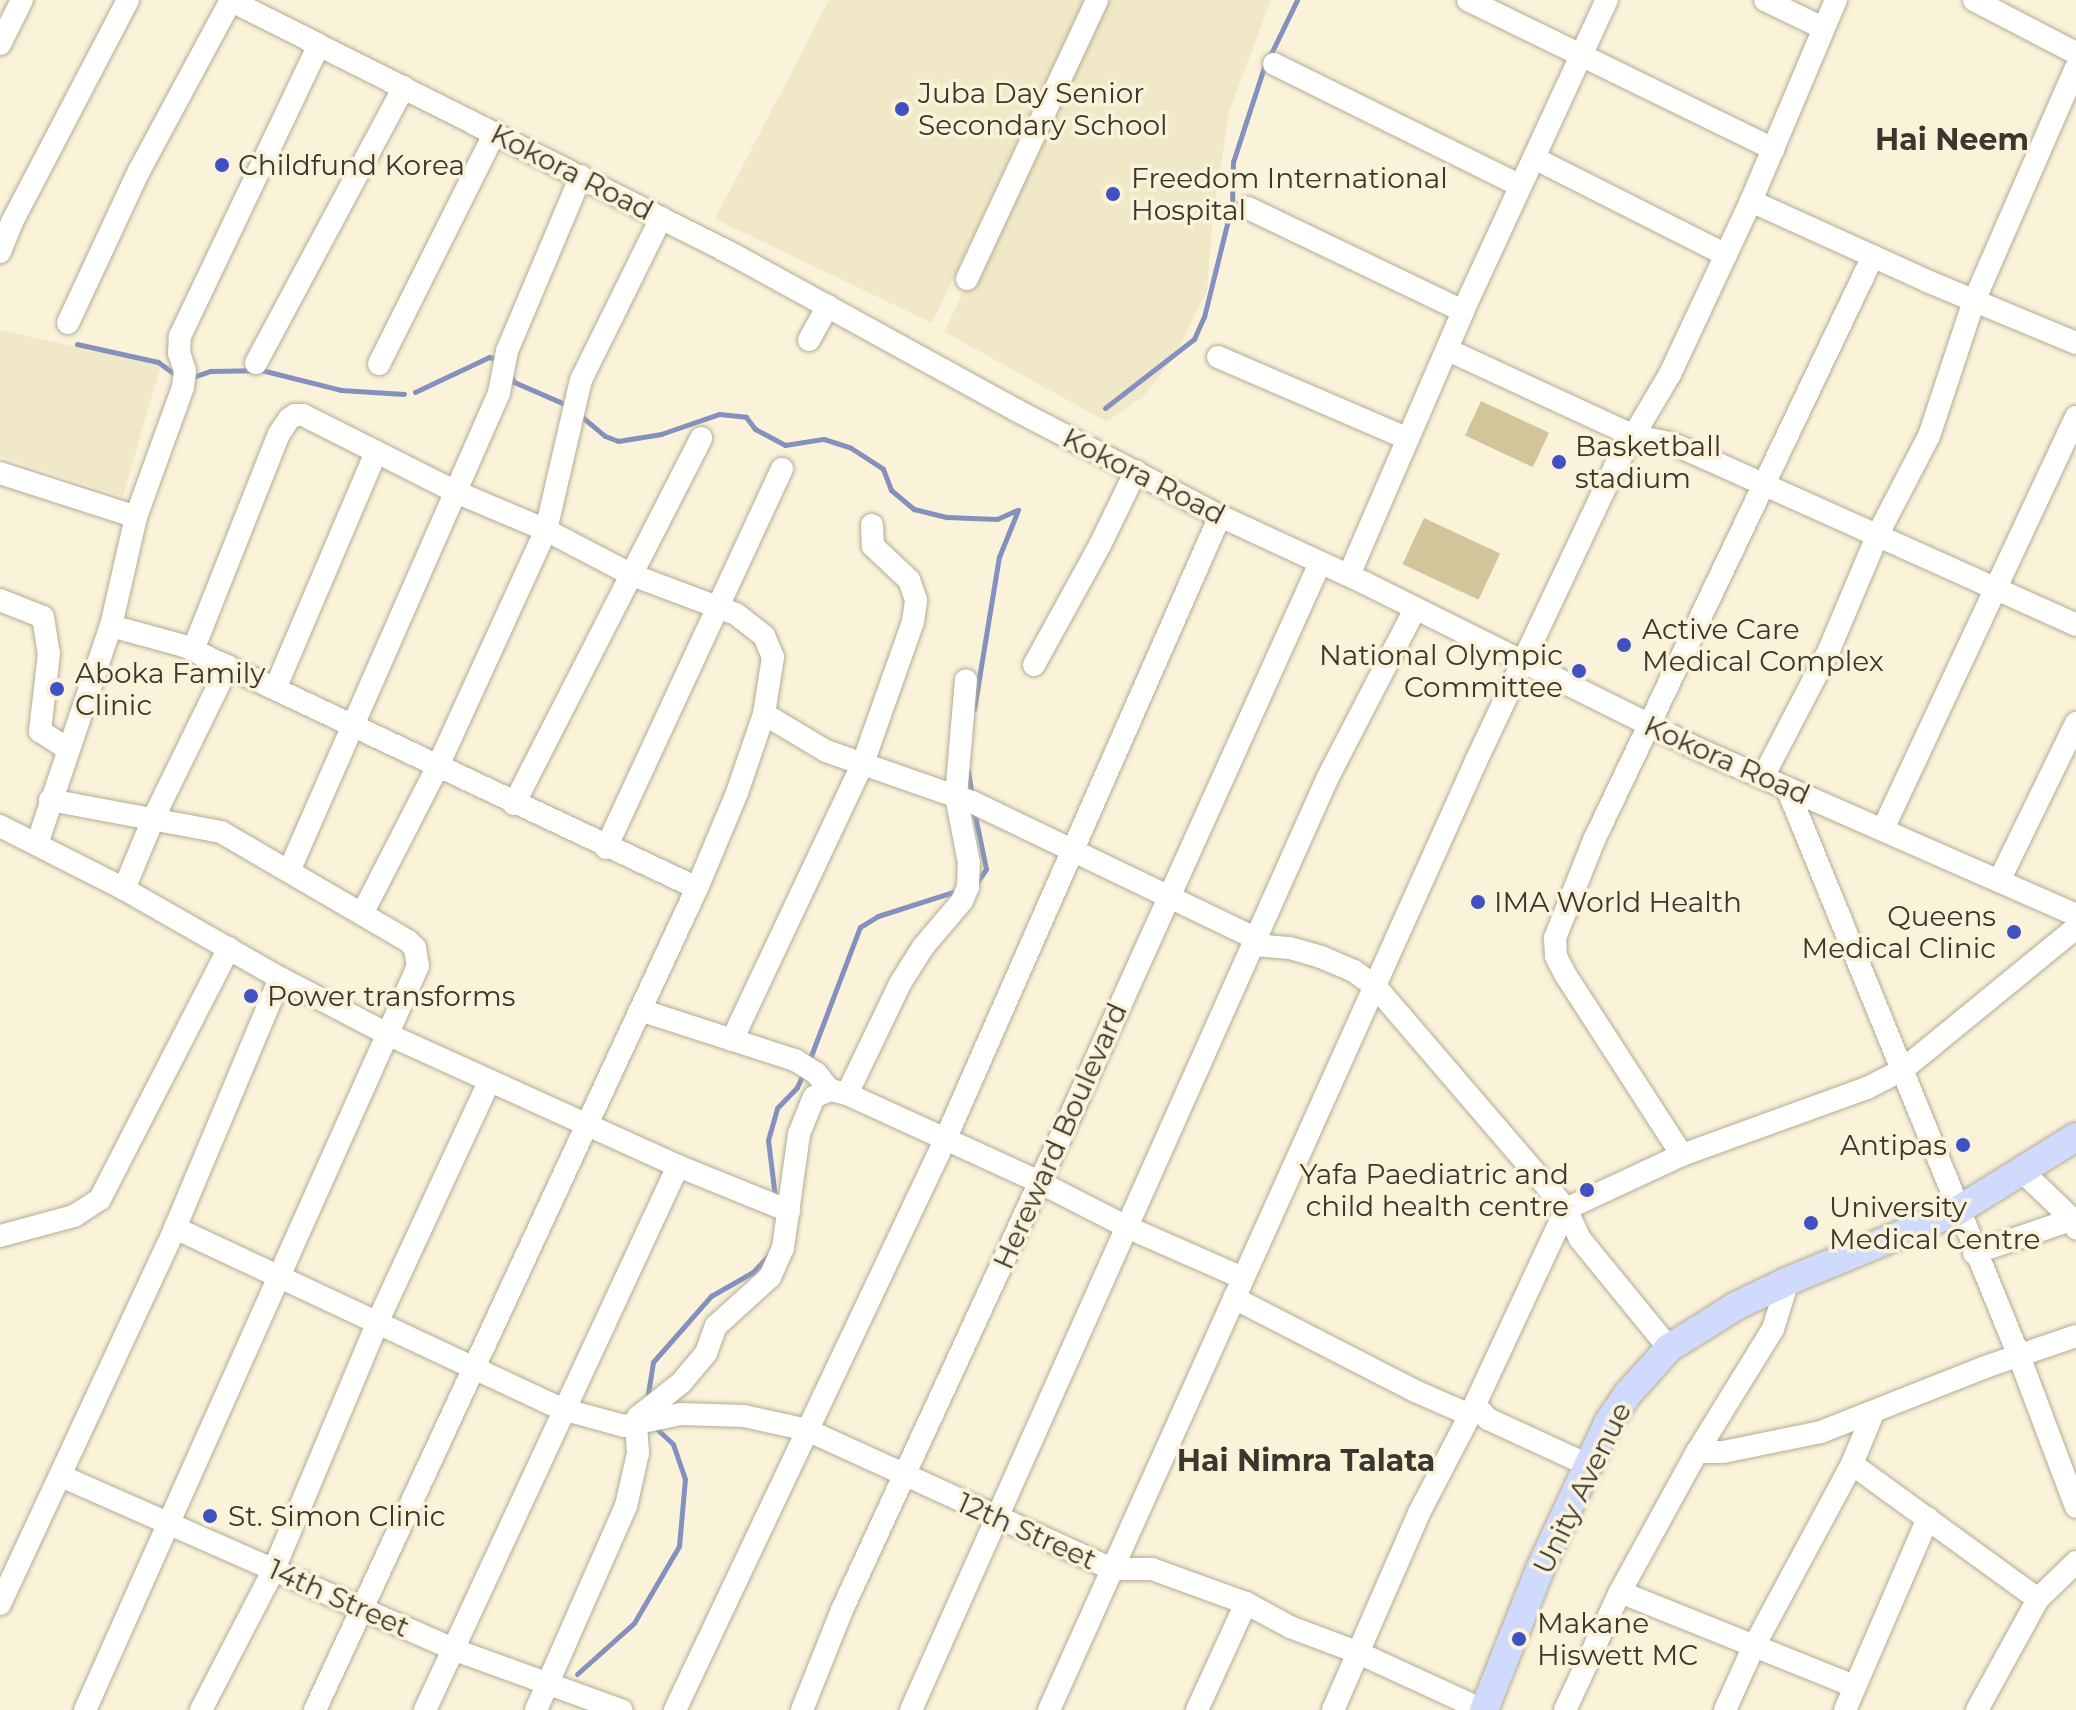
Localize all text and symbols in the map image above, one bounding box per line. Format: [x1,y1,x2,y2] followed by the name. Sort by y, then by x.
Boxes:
[918,76,1168,142] place label: Juba Day Senior Secondary School
[893,100,911,118] marker: Juba Day Senior Secondary School
[485,117,659,227] street label: Kokora Road
[1875,122,2029,158] district label: Hai Neem
[238,148,465,182] place label: Childfund Korea
[213,156,231,174] marker: Childfund Korea
[1131,161,1448,227] place label: Freedom International Hospital
[1102,183,1124,205] marker: Freedom International Hospital
[1057,421,1231,531] street label: Kokora Road
[1575,429,1721,495] place label: Basketball stadium
[1550,453,1568,471] marker: Basketball stadium
[1642,612,1884,678] place label: Active Care Medical Complex
[1613,634,1635,656] marker: Active Care Medical Complex
[1319,638,1563,704] place label: National Olympic Committee
[75,656,265,722] place label: Aboka Family Clinic
[1570,662,1588,680] marker: National Olympic Committee
[46,678,68,700] marker: Aboka Family Clinic
[1639,709,1815,811] street label: Kokora Road
[1494,885,1742,919] place label: IMA World Health
[1469,893,1487,911] marker: IMA World Health
[1802,899,1996,965] place label: Queens Medical Clinic
[2003,921,2025,943] marker: Queens Medical Clinic
[267,979,515,1013] place label: Power transforms
[242,987,260,1005] marker: Power transforms
[986,998,1134,1274] street label: Hereward Boulevard
[1840,1128,1947,1162] place label: Antipas
[1954,1136,1972,1154] marker: Antipas
[1300,1157,1569,1223] place label: Yafa Paediatric and child health centre
[1576,1179,1598,1201] marker: Yafa Paediatric and child health centre
[1829,1190,2041,1256] place label: University Medical Centre
[1800,1212,1822,1234] marker: University Medical Centre
[1526,1397,1638,1579] street label: Unity Avenue
[1177,1443,1435,1479] district label: Hai Nimra Talata
[952,1485,1102,1577] street label: 12th Street
[228,1499,446,1533] place label: St. Simon Clinic
[199,1505,221,1527] marker: St. Simon Clinic
[263,1552,415,1644] street label: 14th Street
[1537,1606,1698,1672] place label: Makane Hiswett MC
[1508,1628,1530,1650] marker: Makane Hiswett MC

